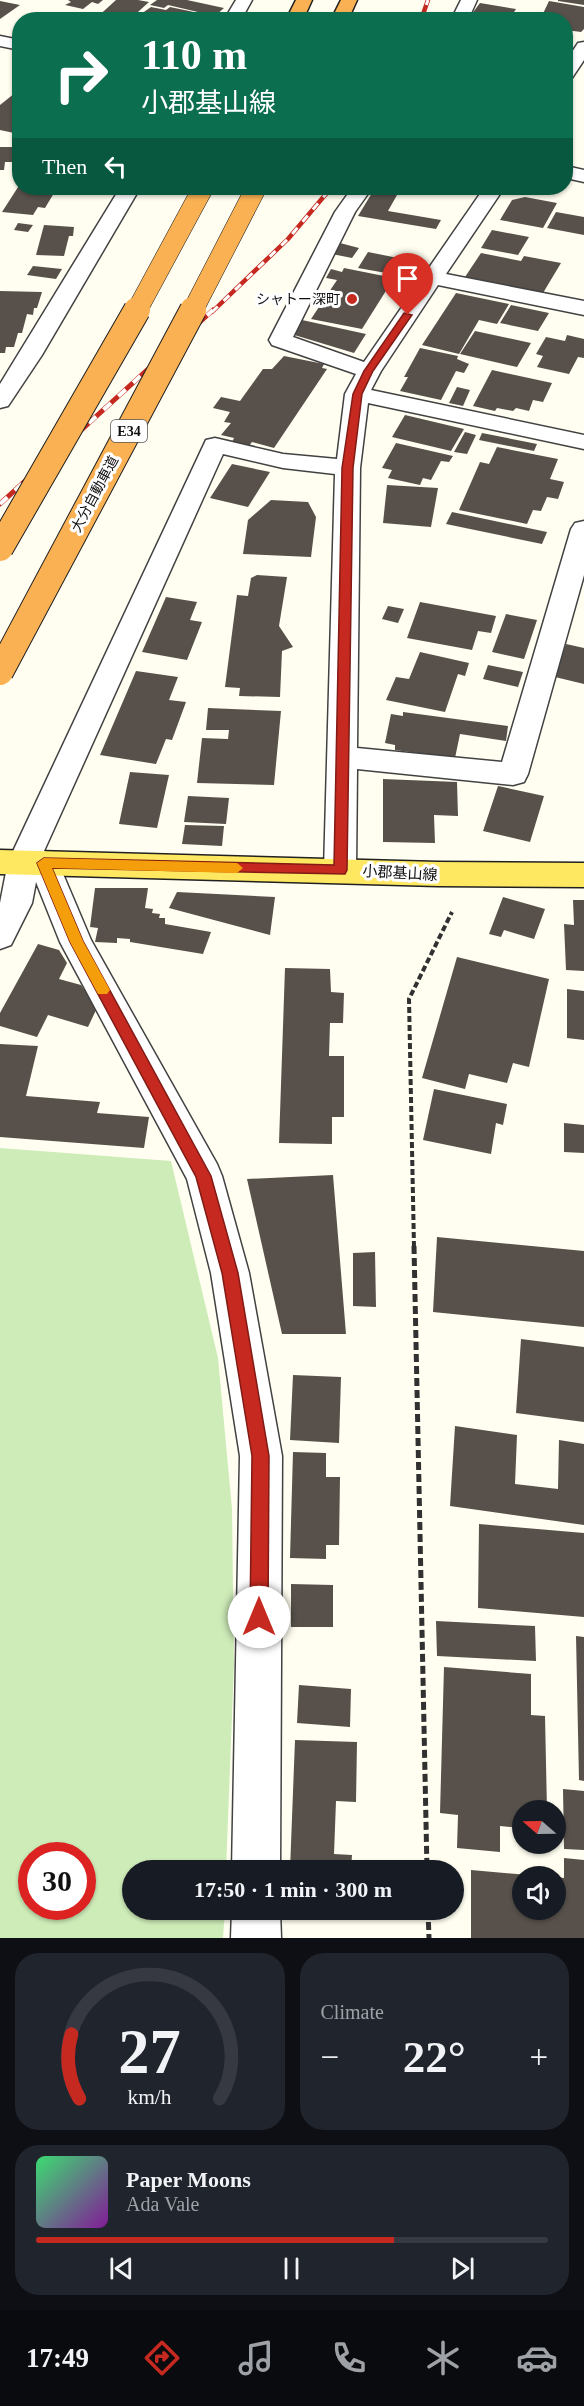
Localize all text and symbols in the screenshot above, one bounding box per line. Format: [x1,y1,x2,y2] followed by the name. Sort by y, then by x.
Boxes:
[141,32,247,78] text: 110 m
[42,36,120,114] icon: right
[141,88,276,118] text: 小郡基山線
[99,150,132,183] icon: left
[42,154,87,179] text: Then
[382,253,433,315] pin
[391,262,424,295] icon: arrive
[256,292,340,307] place label: シャトー深町
[345,292,359,306] marker: シャトー深町
[111,420,147,442] road number: E34
[69,453,121,535] street label: 大分自動車道
[362,863,438,883] street label: 小郡基山線
[227,1585,291,1649] position arrow
[512,1800,566,1854] north arrow
[512,1800,566,1920] map controls
[18,1842,96,1920] speed limit sign: 30
[512,1866,566,1920] button: sound
[194,1877,392,1902] text: 17:50 · 1 min · 300 m
[321,2001,384,2023] text: Climate
[119,2017,181,2086] text: 27
[403,2032,466,2082] text: 22°
[321,2039,339,2075] text: −
[529,2039,548,2075] text: +
[128,2085,172,2109] text: km/h
[126,2167,251,2192] text: Paper Moons
[126,2193,200,2215] text: Ada Vale
[105,2252,138,2285] icon: previous
[275,2252,308,2285] icon: pause
[446,2252,479,2285] icon: next
[141,2337,183,2379] icon: directions
[235,2337,277,2379] icon: music
[328,2337,370,2379] icon: phone
[422,2337,464,2379] icon: climate
[516,2337,558,2379] icon: car
[26,2343,89,2373] text: 17:49

